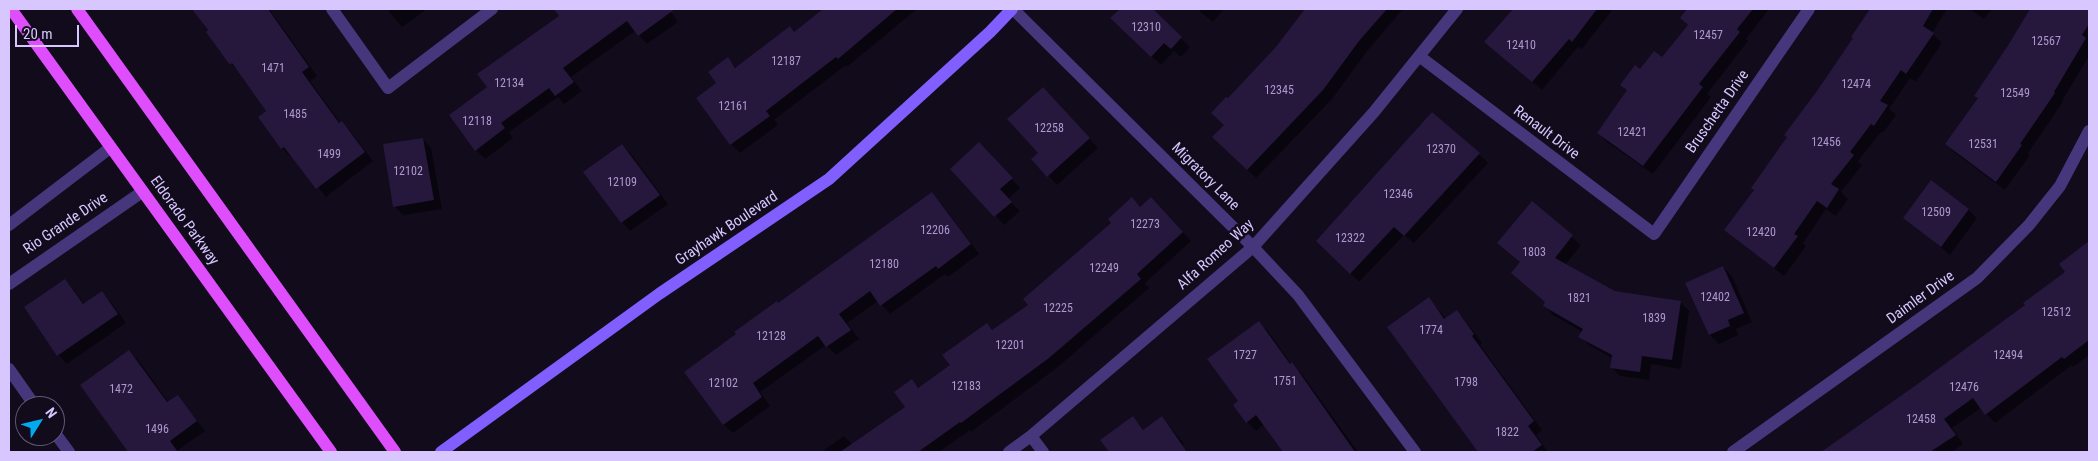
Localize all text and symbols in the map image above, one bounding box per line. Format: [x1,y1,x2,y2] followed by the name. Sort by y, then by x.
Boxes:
[18,15,81,47] scale bar
[1131,21,1161,35] house number: 12310
[23,25,53,43] text: 20 m
[1693,29,1723,43] house number: 12457
[2031,35,2061,49] house number: 12567
[1506,39,1536,53] house number: 12410
[771,55,801,69] house number: 12187
[261,62,285,76] house number: 1471
[1683,67,1753,157] street label: Bruschetta Drive
[494,77,524,91] house number: 12134
[1841,78,1871,92] house number: 12474
[1264,84,1294,98] house number: 12345
[2000,87,2030,101] house number: 12549
[718,100,748,114] house number: 12161
[1509,102,1583,164] street label: Renault Drive
[283,108,307,122] house number: 1485
[462,115,492,129] house number: 12118
[1034,122,1064,136] house number: 12258
[1617,126,1647,140] house number: 12421
[1811,136,1841,150] house number: 12456
[1968,138,1998,152] house number: 12531
[1167,139,1243,215] street label: Migratory Lane
[1426,143,1456,157] house number: 12370
[317,148,341,162] house number: 1499
[393,165,423,179] house number: 12102
[146,173,222,269] street label: Eldorado Parkway
[607,176,637,190] house number: 12109
[672,188,782,270] street label: Grayhawk Boulevard
[1383,188,1413,202] house number: 12346
[20,189,112,259] street label: Rio Grande Drive
[1921,206,1951,220] house number: 12509
[1174,216,1258,294] street label: Alfa Romeo Way
[1130,218,1160,232] house number: 12273
[920,224,950,238] house number: 12206
[1746,226,1776,240] house number: 12420
[1335,232,1365,246] house number: 12322
[1522,246,1546,260] house number: 1803
[869,258,899,272] house number: 12180
[1089,262,1119,276] house number: 12249
[1884,268,1958,328] street label: Daimler Drive
[1700,291,1730,305] house number: 12402
[1567,292,1591,306] house number: 1821
[1043,302,1073,316] house number: 12225
[2041,306,2071,320] house number: 12512
[1642,312,1666,326] house number: 1839
[1419,324,1443,338] house number: 1774
[756,330,786,344] house number: 12128
[995,339,1025,353] house number: 12201
[1233,349,1257,363] house number: 1727
[1993,349,2023,363] house number: 12494
[1273,375,1297,389] house number: 1751
[1454,376,1478,390] house number: 1798
[708,377,738,391] house number: 12102
[951,380,981,394] house number: 12183
[1949,381,1979,395] house number: 12476
[109,383,133,397] house number: 1472
[15,396,65,446] north arrow
[42,405,60,421] text: N
[1906,413,1936,427] house number: 12458
[145,423,169,437] house number: 1496
[1495,426,1519,440] house number: 1822

